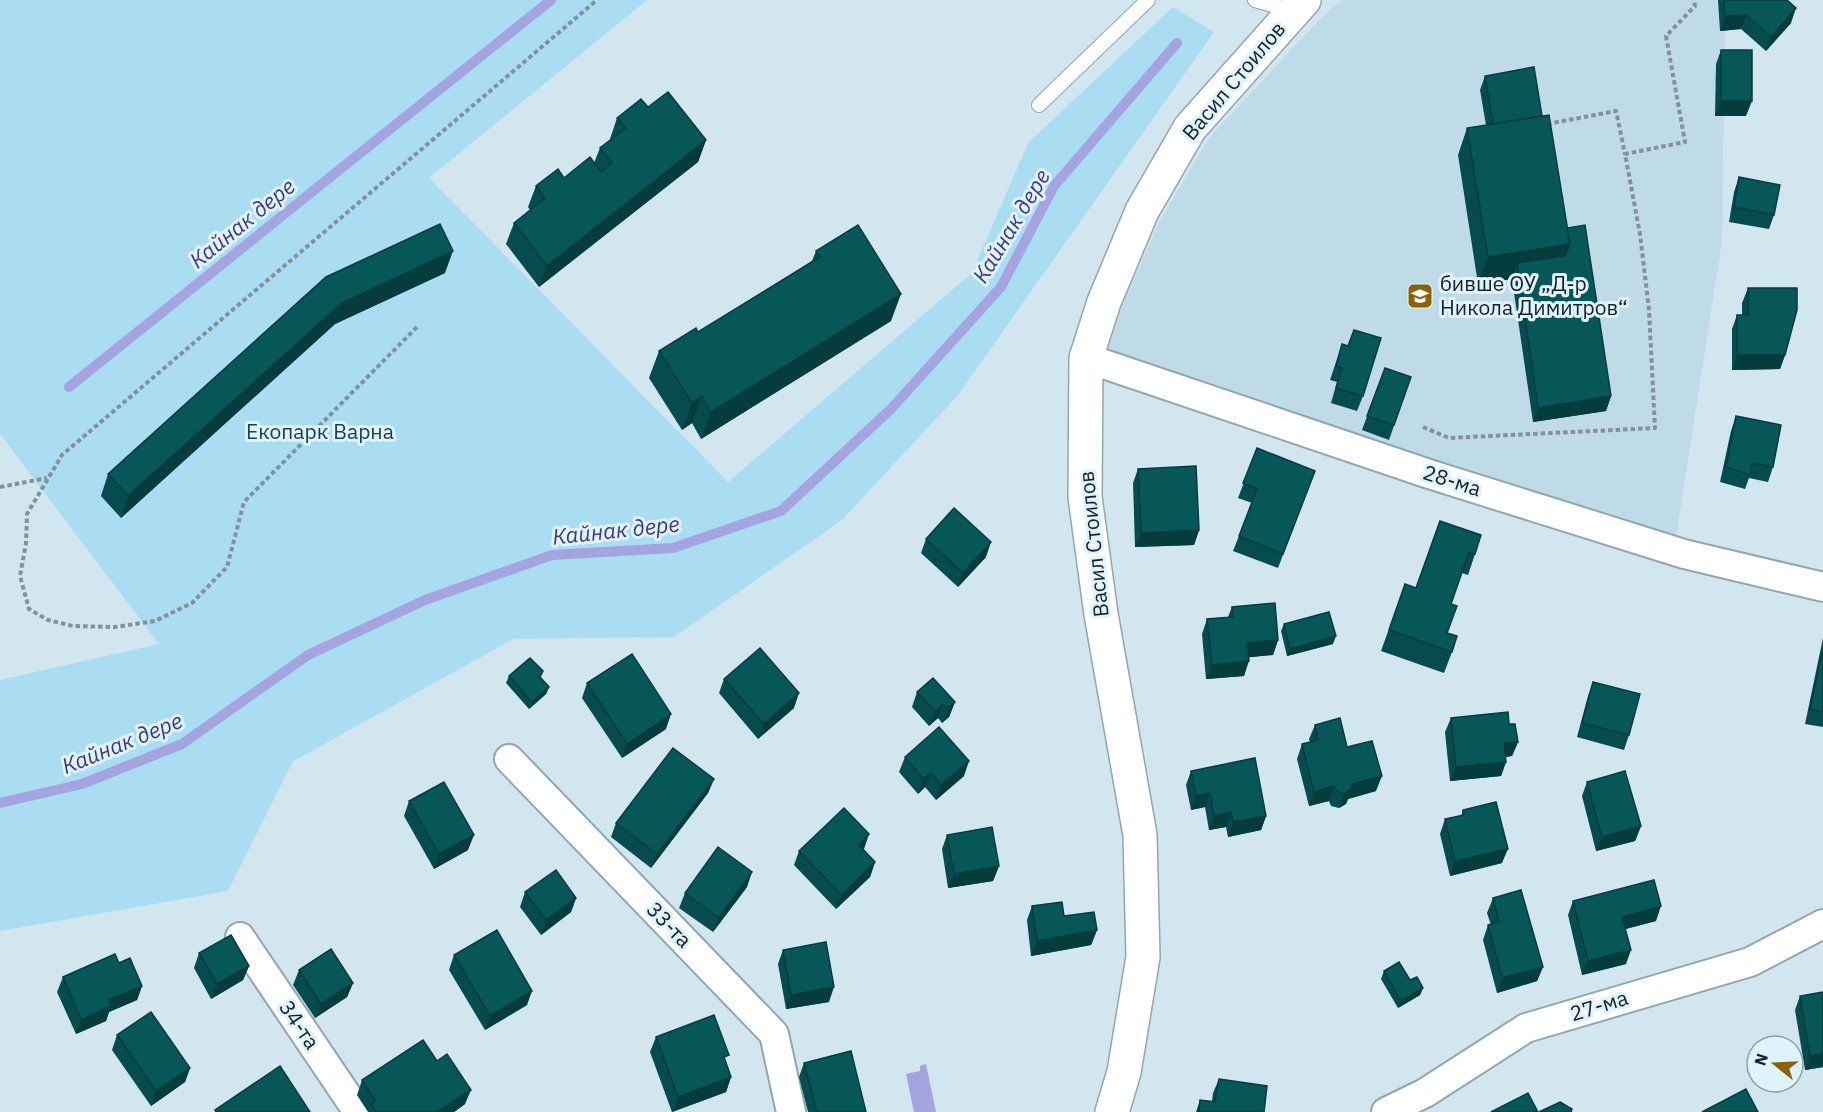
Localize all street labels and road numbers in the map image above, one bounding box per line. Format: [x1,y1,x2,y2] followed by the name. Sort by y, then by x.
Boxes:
[1175,15,1291,146] street label: Васил Стоилов
[1420,458,1485,503] street label: 28-ма
[1071,470,1115,619] street label: Васил Стоилов
[641,895,698,953] street label: 33-та
[1566,983,1631,1027] street label: 27-ма
[273,994,326,1055] street label: 34-та

